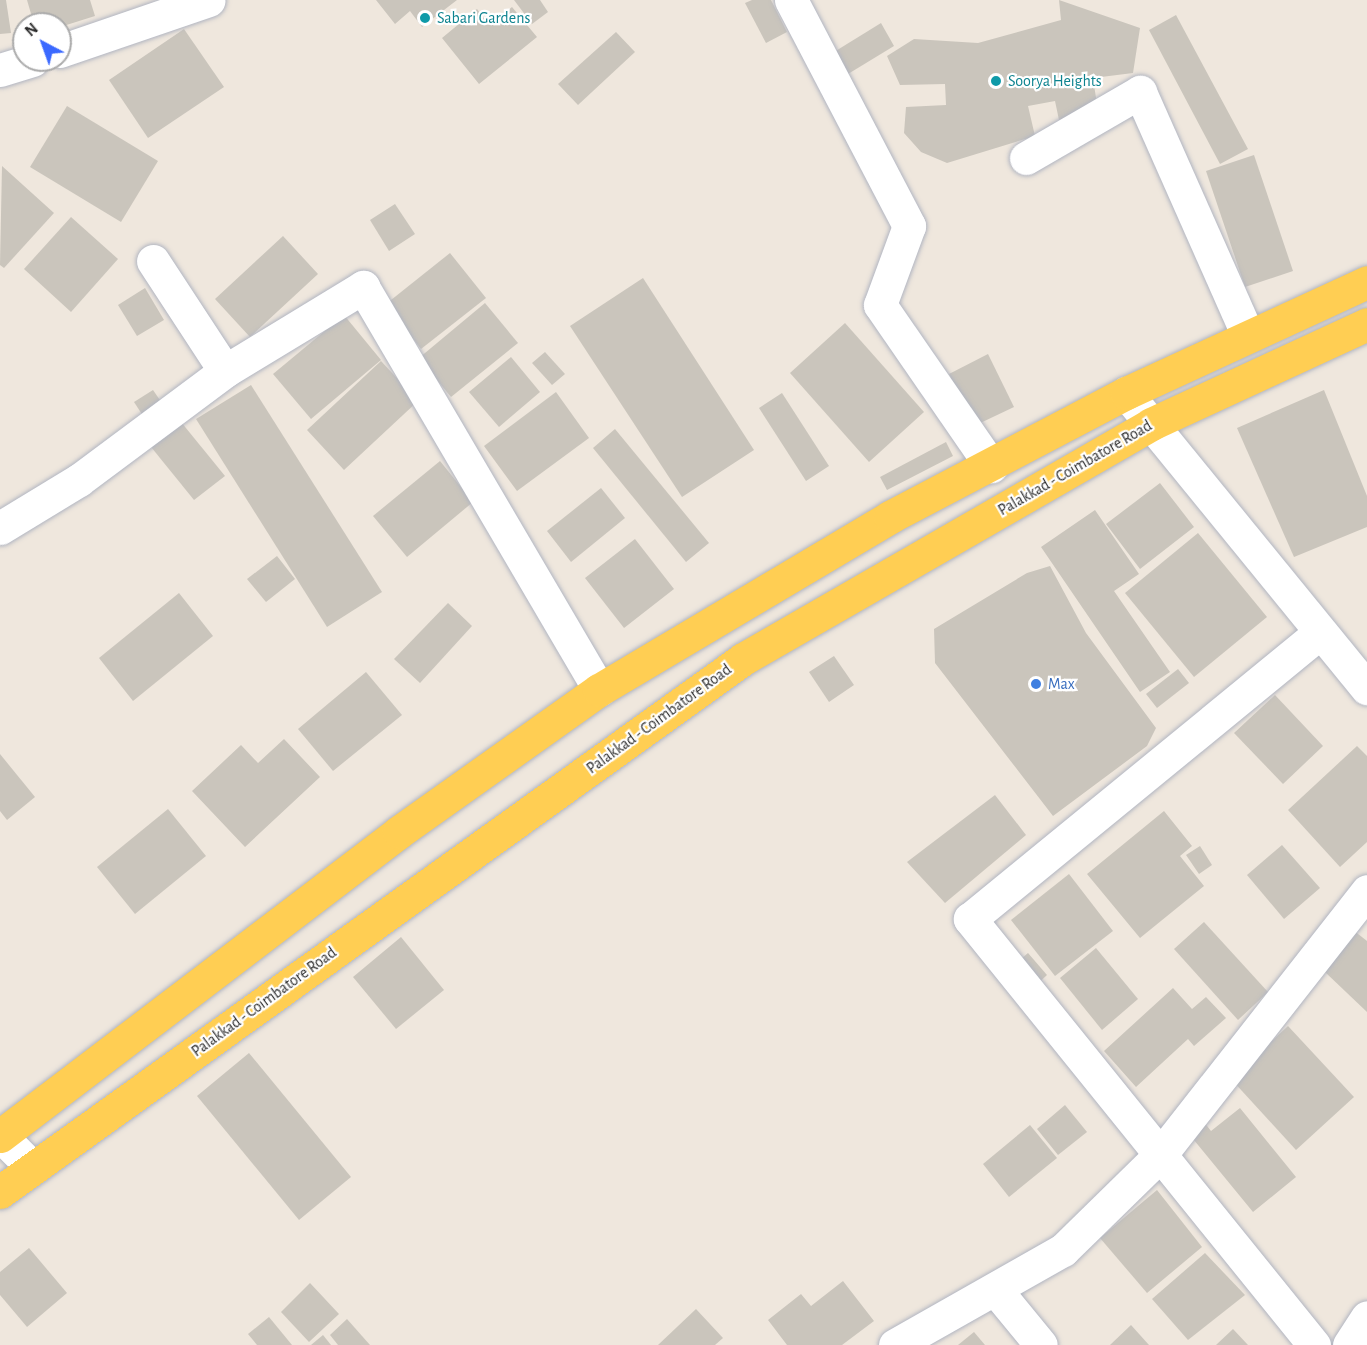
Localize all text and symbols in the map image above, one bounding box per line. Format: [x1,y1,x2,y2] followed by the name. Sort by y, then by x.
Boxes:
[437,8,530,28] place label: Sabari Gardens
[418,11,432,25] marker: Sabari Gardens
[12,12,72,72] north arrow
[22,20,41,40] text: N
[1008,71,1102,91] place label: Soorya Heights
[989,74,1003,88] marker: Soorya Heights
[995,416,1155,520] street label: Palakkad - Coimbatore Road
[583,660,735,778] street label: Palakkad - Coimbatore Road
[1048,674,1075,694] place label: Max
[1029,677,1043,691] marker: Max
[188,943,340,1061] street label: Palakkad - Coimbatore Road

